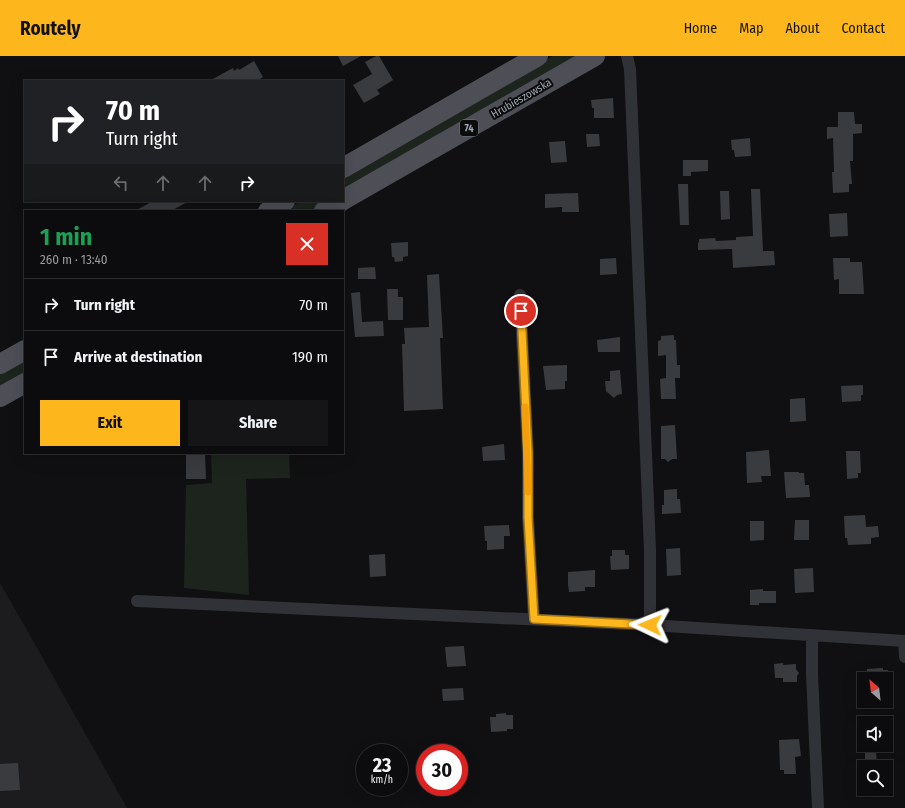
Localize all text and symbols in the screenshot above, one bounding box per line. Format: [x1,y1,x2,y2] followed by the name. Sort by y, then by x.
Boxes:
[20,17,80,40] text: Routely
[684,20,717,37] text: Home
[739,20,763,37] text: Map
[785,20,820,37] text: About
[842,20,885,37] text: Contact
[489,76,554,121] street label: Hrubieszowska
[106,94,160,127] text: 70 m
[40,96,92,148] icon: right
[460,120,478,136] road number: 74
[106,128,178,150] text: Turn right
[110,172,132,194] icon: left
[152,172,174,194] icon: ahead
[194,172,216,194] icon: ahead
[236,172,258,194] icon: right
[40,223,92,251] text: 1 min
[286,223,328,265] button: close
[40,252,108,267] text: 260 m · 13:40
[40,294,62,316] icon: right
[504,294,538,328] pin
[74,296,135,314] text: Turn right
[299,296,328,314] text: 70 m
[510,300,532,322] icon: arrive
[40,346,62,368] icon: arrive
[74,348,202,366] text: Arrive at destination
[292,348,328,366] text: 190 m
[40,400,180,446] button: Exit
[188,400,328,446] button: Share
[629,604,671,646] position arrow
[857,672,893,708] north arrow
[857,672,893,796] map controls
[857,716,893,752] button: sound
[416,744,468,796] speed limit sign: 30
[373,753,391,777] text: 23
[857,760,893,796] button: search
[371,774,393,786] text: km/h

